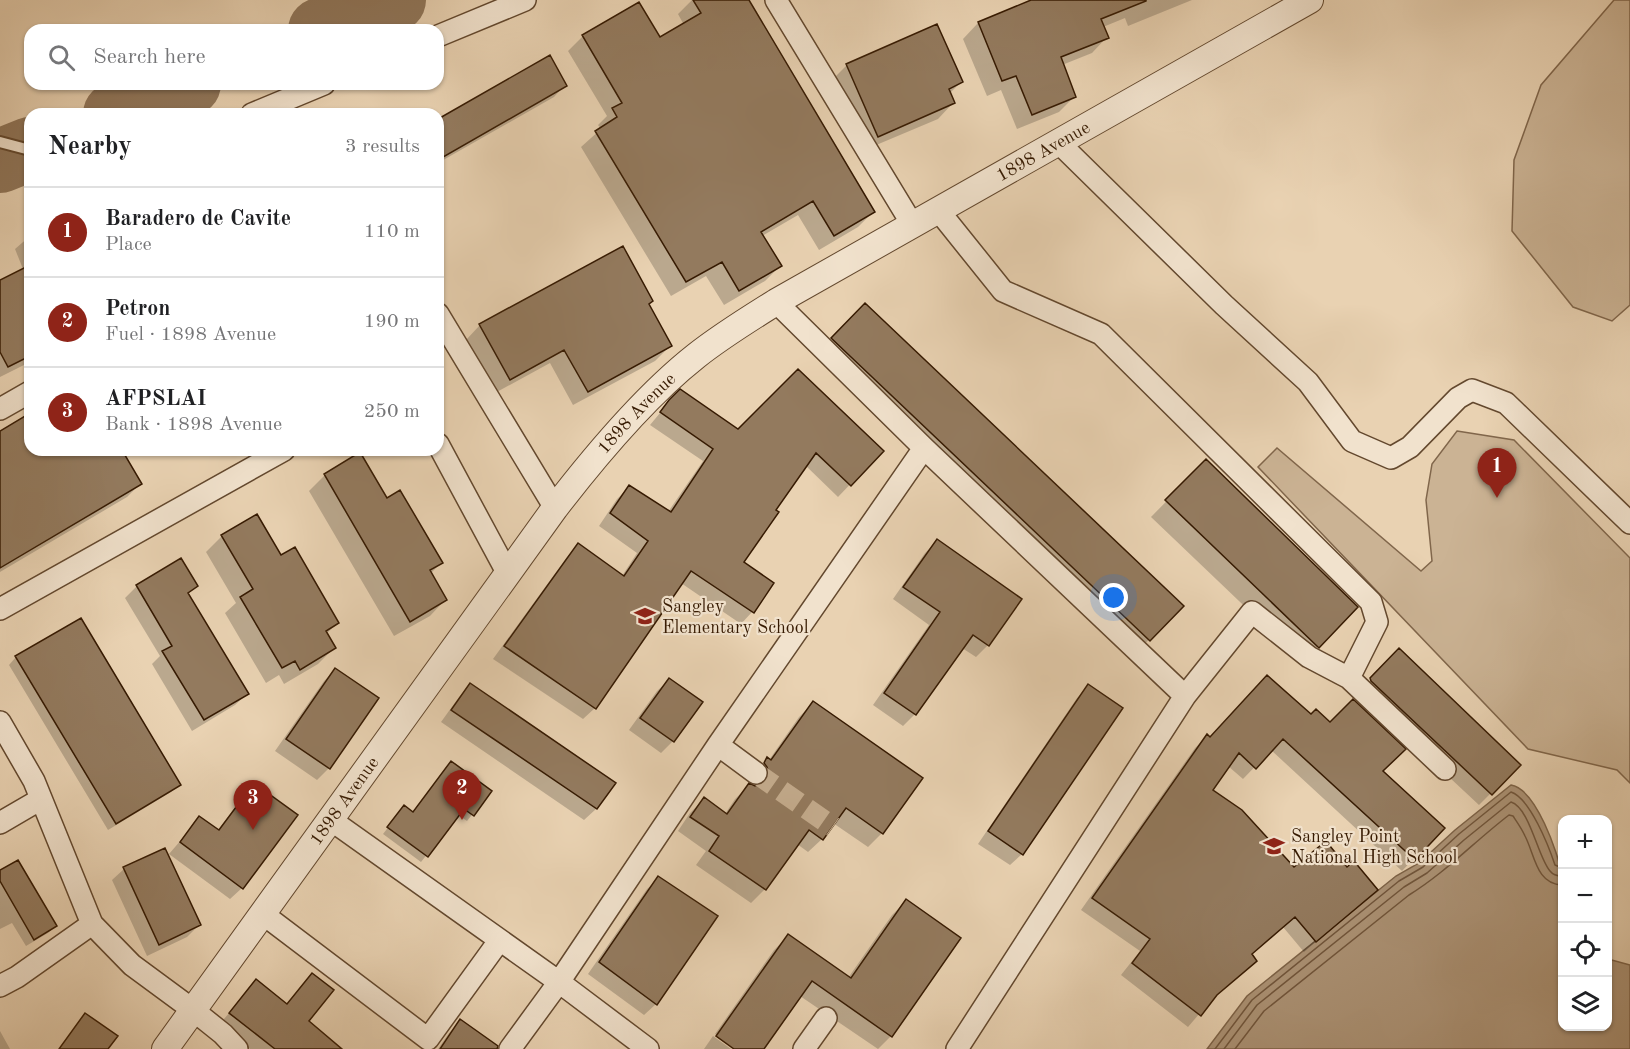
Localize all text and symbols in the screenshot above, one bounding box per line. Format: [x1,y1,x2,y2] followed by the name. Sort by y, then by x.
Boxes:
[24,24,444,90] search box
[45,41,78,74] icon: search
[93,46,206,68] text: Search here
[994,118,1093,185] street label: 1898 Avenue
[48,134,132,160] text: Nearby
[345,137,420,157] text: 3 results
[105,208,291,230] text: Baradero de Cavite
[62,222,73,242] text: 1
[364,222,420,242] text: 110 m
[105,235,152,255] text: Place
[105,298,171,320] text: Petron
[62,312,73,332] text: 2
[364,312,420,332] text: 190 m
[105,325,276,345] text: Fuel · 1898 Avenue
[595,370,679,458] street label: 1898 Avenue
[105,388,206,410] text: AFPSLAI
[62,402,73,422] text: 3
[364,402,420,422] text: 250 m
[105,415,282,435] text: Bank · 1898 Avenue
[1478,448,1516,498] pin: 1
[1099,583,1128,612] your location
[662,598,809,637] place label: Sangley Elementary School
[633,604,657,628] school or university icon: Sangley Elementary School
[307,754,382,849] street label: 1898 Avenue
[442,770,482,820] pin: 2
[234,780,272,830] pin: 3
[1558,815,1612,1031] map controls
[1558,815,1612,869] button: +
[1291,828,1458,867] place label: Sangley Point National High School
[1262,834,1286,858] school or university icon: Sangley Point National High School
[1558,869,1612,923] button: −
[1558,923,1612,977] button: locate
[1558,977,1612,1031] button: layers

